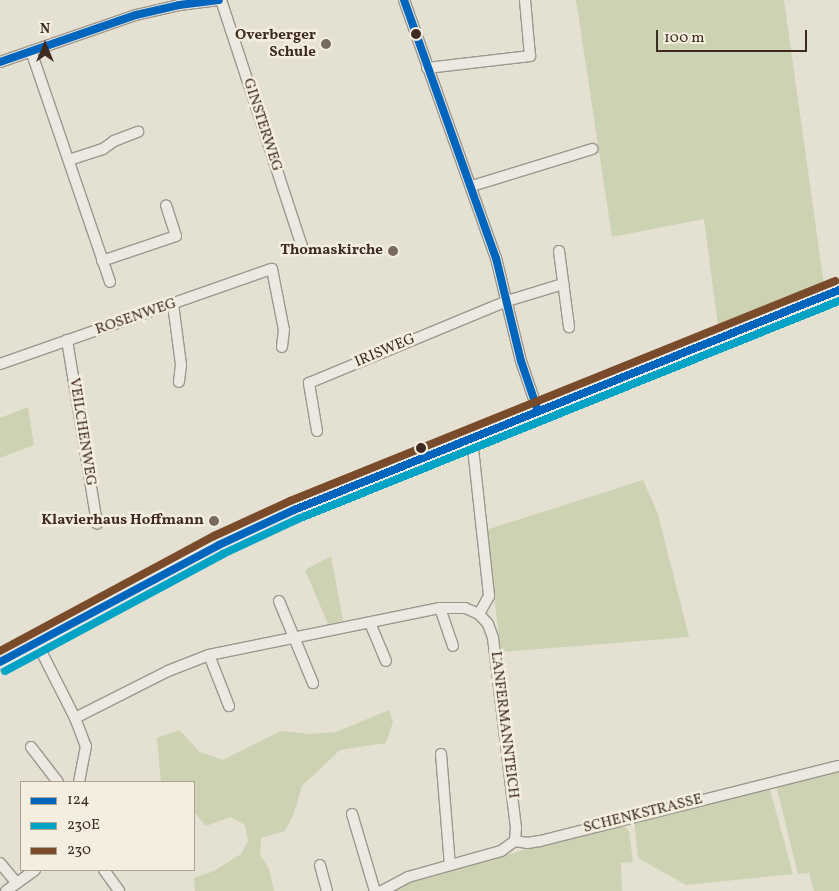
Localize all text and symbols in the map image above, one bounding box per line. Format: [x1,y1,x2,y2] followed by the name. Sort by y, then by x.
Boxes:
[20,20,70,70] north arrow
[40,20,50,39] text: N
[659,20,810,52] scale bar
[235,26,316,61] place label: Overberger Schule
[664,28,704,49] text: 100 m
[411,29,421,39] unlabelled marker
[320,38,332,50] marker: Overberger Schule
[238,76,286,174] street label: GINSTERWEG
[280,242,383,260] place label: Thomaskirche
[387,245,399,257] marker: Thomaskirche
[93,295,179,339] street label: ROSENWEG
[352,330,418,372] street label: IRISWEG
[65,377,99,487] street label: VEILCHENWEG
[416,443,426,453] unlabelled marker
[41,512,204,530] place label: Klavierhaus Hoffmann
[208,515,220,527] marker: Klavierhaus Hoffmann
[486,650,522,800] street label: LANFERMANNTEICH
[20,781,195,871] legend
[67,790,89,811] text: 124
[582,790,704,838] street label: SCHENKSTRASSE
[67,815,100,836] text: 230E
[67,840,91,861] text: 230

